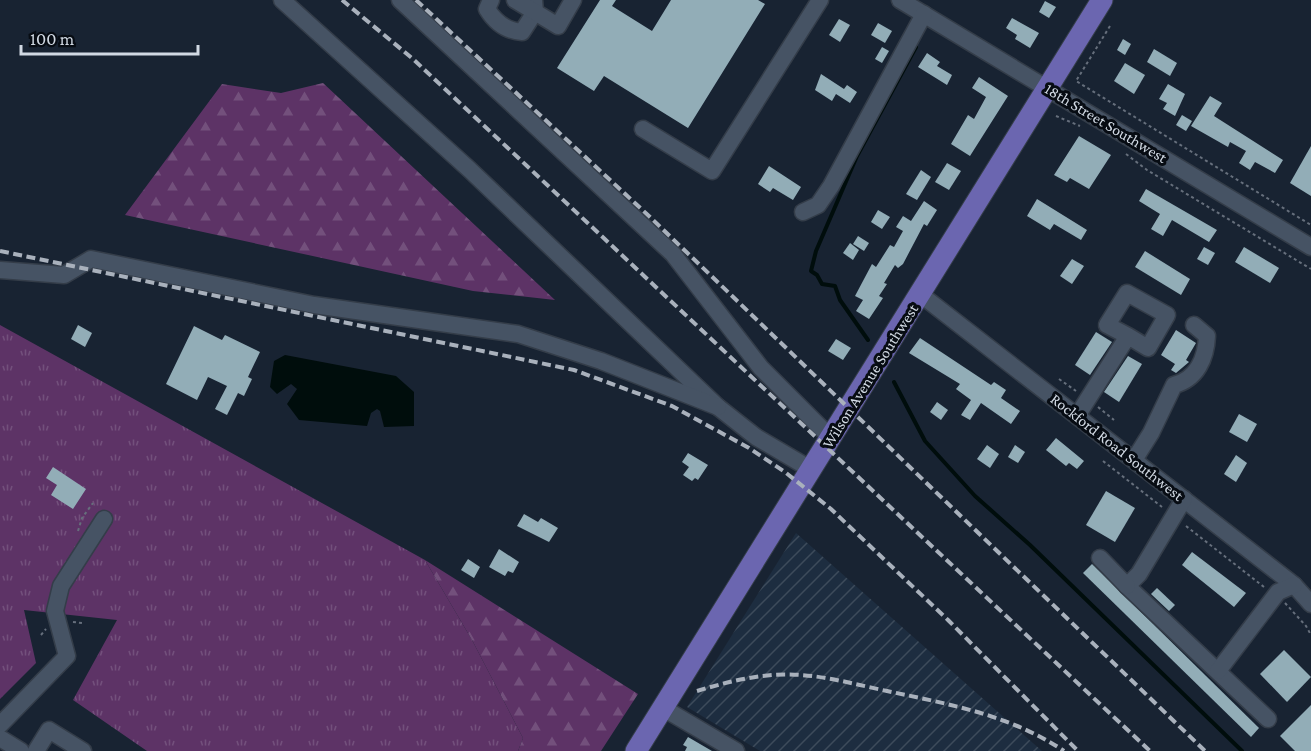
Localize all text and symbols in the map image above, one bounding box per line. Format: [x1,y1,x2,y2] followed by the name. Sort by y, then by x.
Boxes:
[21,18,198,56] scale bar
[30,29,75,49] text: 100 m
[1042,80,1171,166] street label: 18th Street Southwest
[819,300,922,451] street label: Wilson Avenue Southwest
[1047,390,1187,504] street label: Rockford Road Southwest

